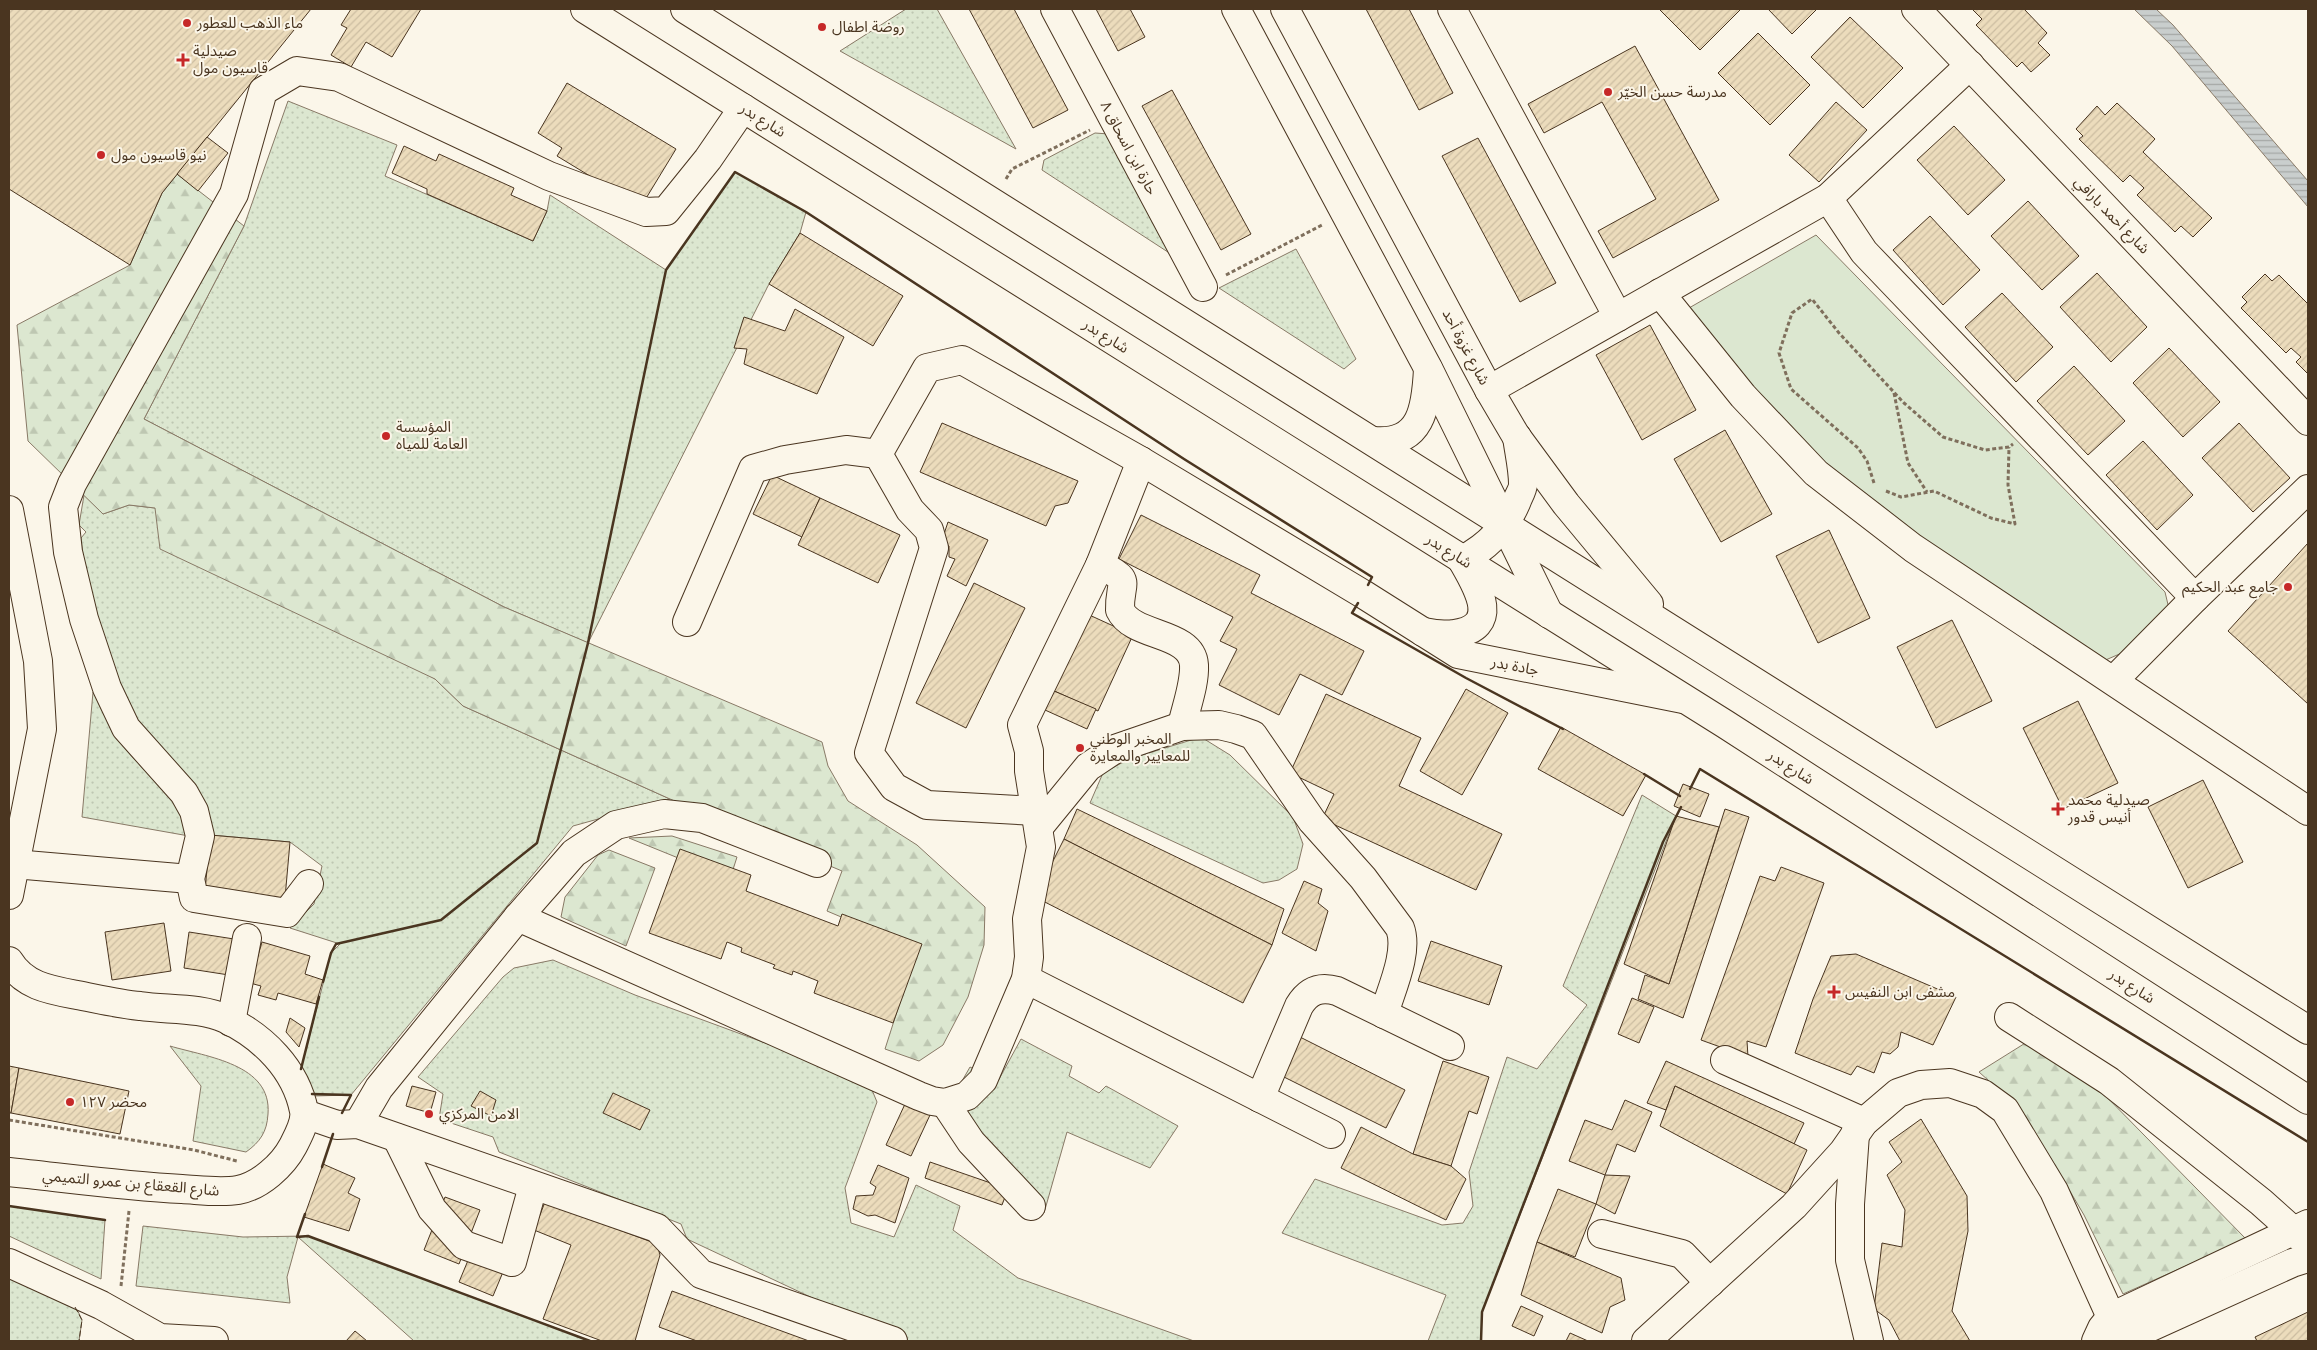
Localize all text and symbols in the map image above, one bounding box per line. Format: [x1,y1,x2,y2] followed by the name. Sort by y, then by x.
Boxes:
[196,13,303,33] place label: ماء الذهب للعطور
[181,17,193,29] marker: ماء الذهب للعطور
[832,17,905,37] place label: روضة اطفال
[816,21,828,33] marker: روضة اطفال
[193,41,268,78] place label: صيدلية قاسيون مول
[177,54,189,66] marker: صيدلية قاسيون مول
[1617,82,1727,102] place label: مدرسة حسن الخيّر
[1602,86,1614,98] marker: مدرسة حسن الخيّر
[1096,97,1162,199] street label: حارة ابن اسحاق ٨
[734,98,790,144] street label: شارع بدر
[111,145,207,165] place label: نيو قاسيون مول
[95,149,107,161] marker: نيو قاسيون مول
[2068,172,2154,260] street label: شارع أحمد بارافي
[1436,305,1495,390] street label: شارع غزوة أحد
[1077,314,1133,360] street label: شارع بدر
[396,417,468,454] place label: المؤسسة العامة للمياه
[380,430,392,442] marker: المؤسسة العامة للمياه
[1420,529,1476,575] street label: شارع بدر
[2182,577,2278,599] place label: جامع عبد الحكيم
[2282,581,2294,593] marker: جامع عبد الحكيم
[1489,651,1541,680] street label: جادة بدر
[1090,729,1190,766] place label: المخبر الوطني للمعايير والمعايرة
[1074,742,1086,754] marker: المخبر الوطني للمعايير والمعايرة
[1762,744,1818,791] street label: شارع بدر
[2067,790,2150,827] place label: صيدلية محمد أنيس قدور
[2052,803,2064,815] marker: صيدلية محمد أنيس قدور
[2103,963,2159,1010] street label: شارع بدر
[1845,982,1955,1002] place label: مشفى ابن النفيس
[1827,985,1841,999] marker: مشفى ابن النفيس
[80,1092,147,1112] place label: محضر ١٢٧
[64,1096,76,1108] marker: محضر ١٢٧
[439,1104,519,1125] place label: الامن المركزي
[423,1108,435,1120] marker: الامن المركزي
[41,1165,221,1203] street label: شارع القعقاع بن عمرو التميمي

